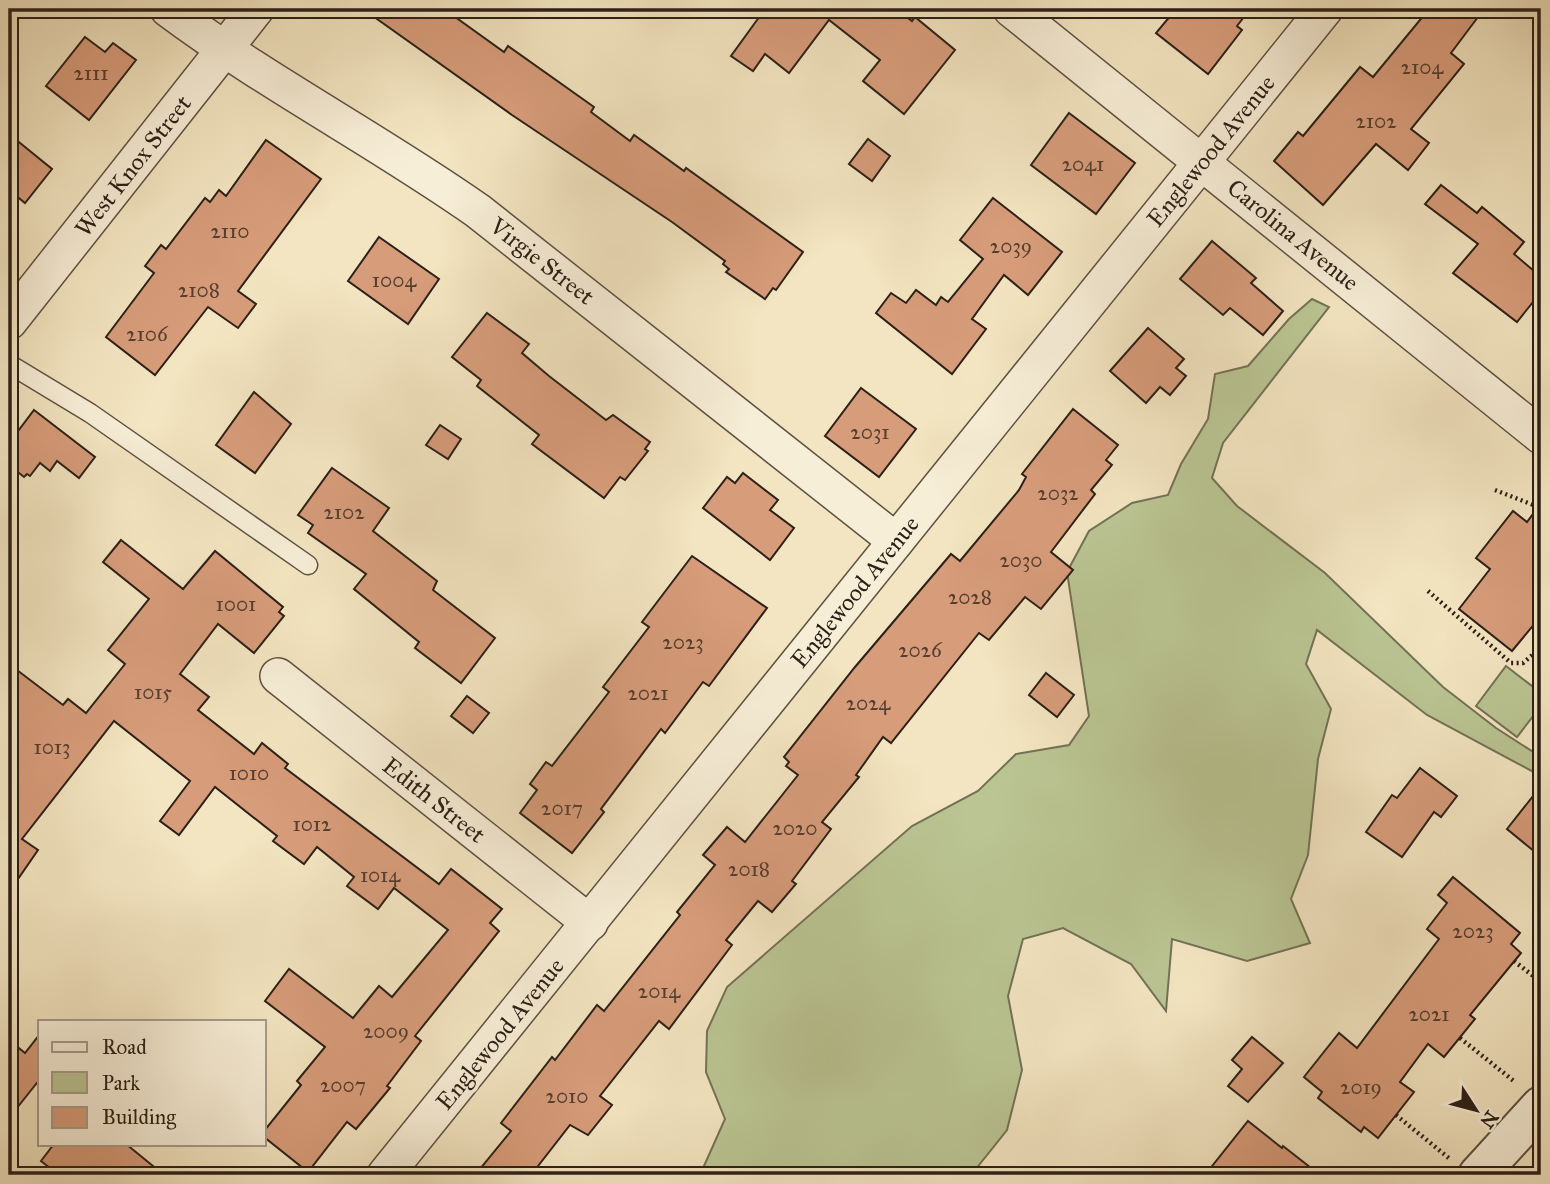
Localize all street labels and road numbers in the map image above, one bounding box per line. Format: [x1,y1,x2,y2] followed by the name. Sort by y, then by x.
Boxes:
[1140,69,1282,233] street label: Englewood Avenue
[68,89,198,243] street label: West Knox Street
[1221,173,1365,297] street label: Carolina Avenue
[483,210,601,312] street label: Virgie Street
[784,510,926,674] street label: Englewood Avenue
[377,751,492,850] street label: Edith Street
[429,952,571,1116] street label: Englewood Avenue

